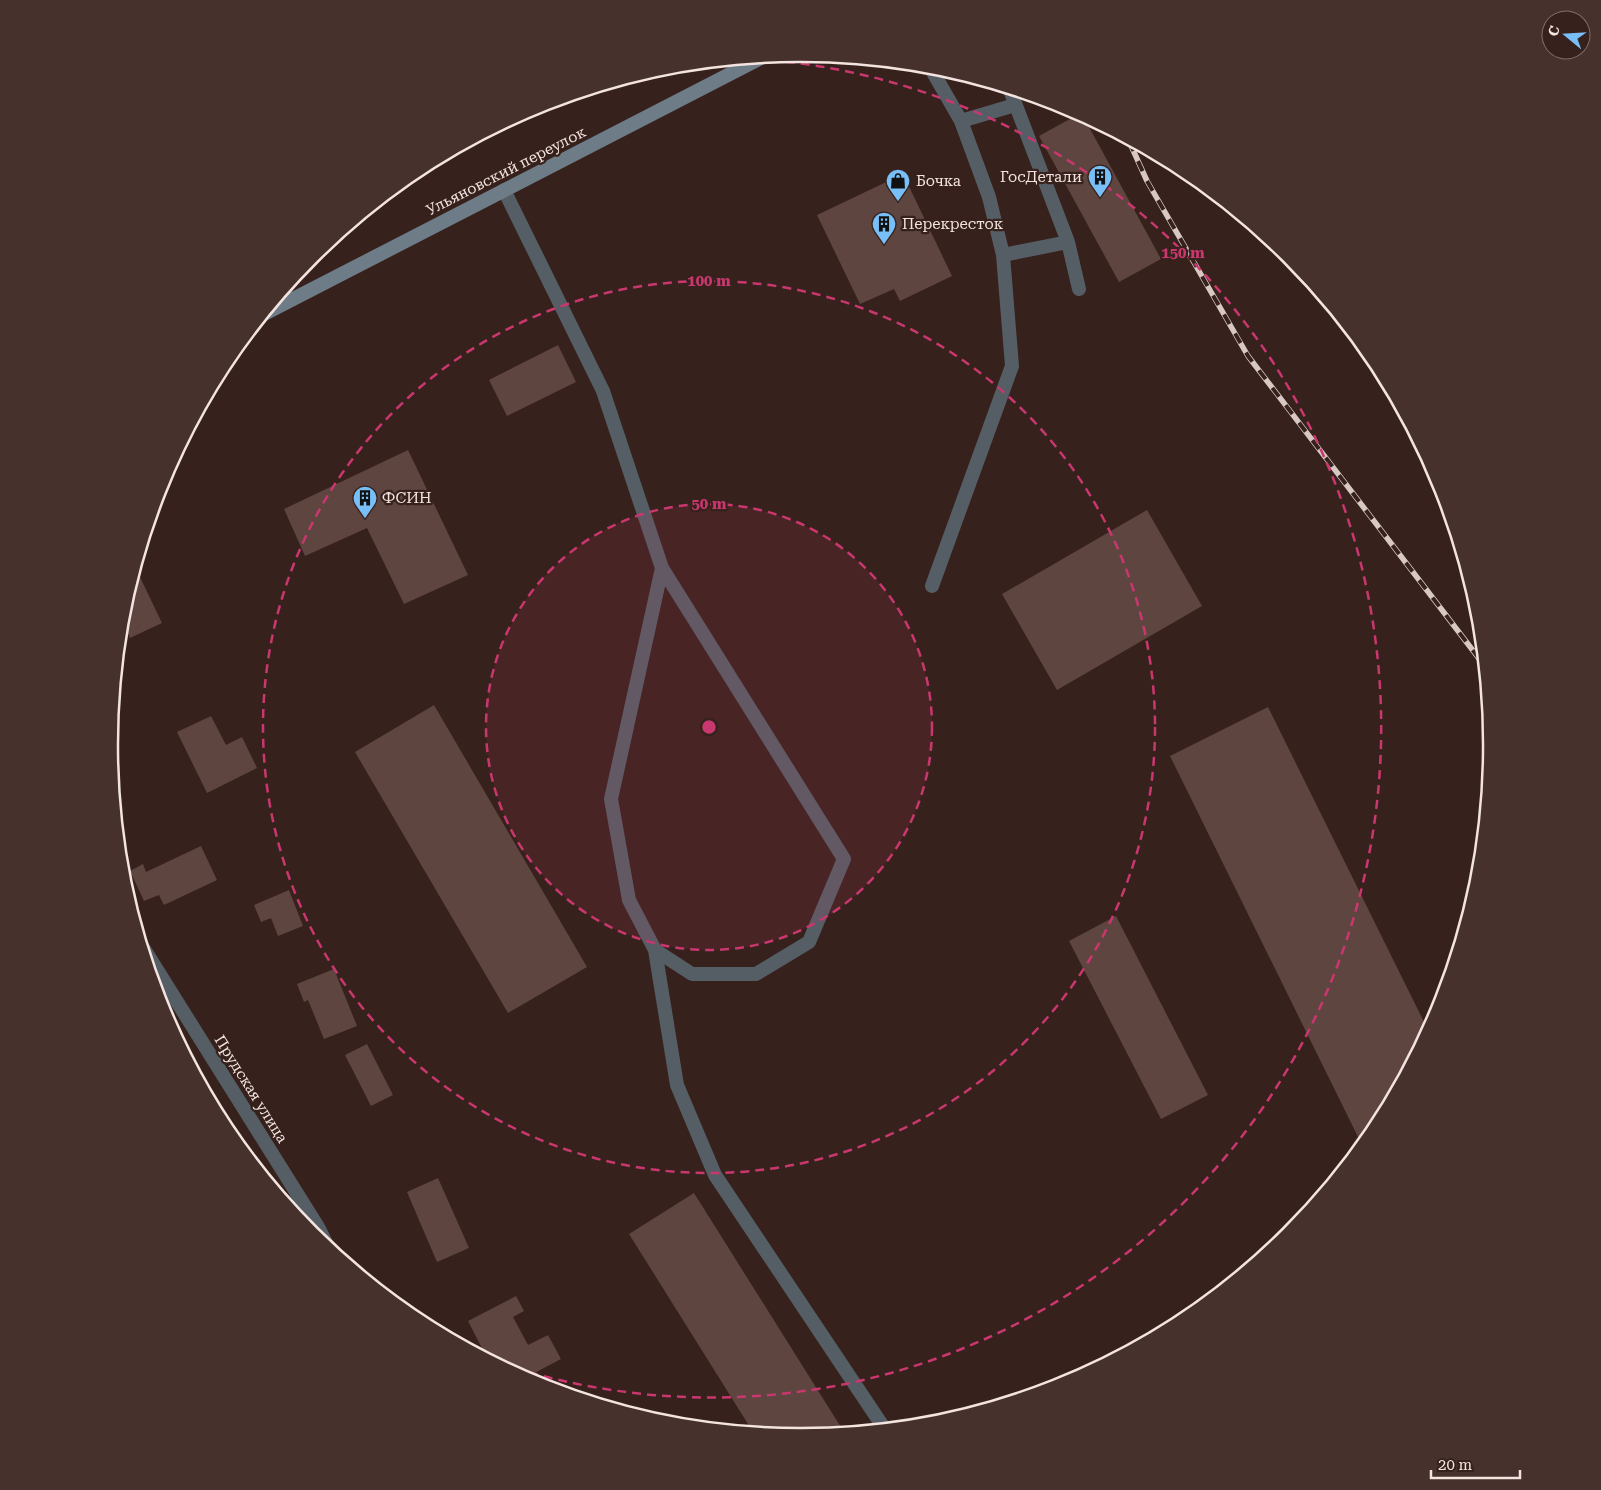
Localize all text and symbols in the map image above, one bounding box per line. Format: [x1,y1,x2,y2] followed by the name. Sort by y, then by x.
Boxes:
[1541,10,1591,60] north arrow
[1545,24,1563,38] text: С
[423,123,589,219] street label: Ульяновский переулок
[1087,164,1113,198] building icon: ГосДетали
[885,168,911,202] shop icon: Бочка
[1000,168,1082,186] place label: ГосДетали
[916,172,961,190] place label: Бочка
[871,211,897,245] building icon: Перекресток
[902,215,1004,233] place label: Перекресток
[1161,244,1205,262] text: 150 m
[687,272,731,290] text: 100 m
[352,485,378,519] building icon: ФСИН
[382,489,431,507] place label: ФСИН
[691,495,727,513] text: 50 m
[700,718,718,736] centre of rings
[211,1032,291,1146] street label: Прудская улица
[1431,1448,1520,1480] scale bar
[1438,1456,1473,1474] text: 20 m

